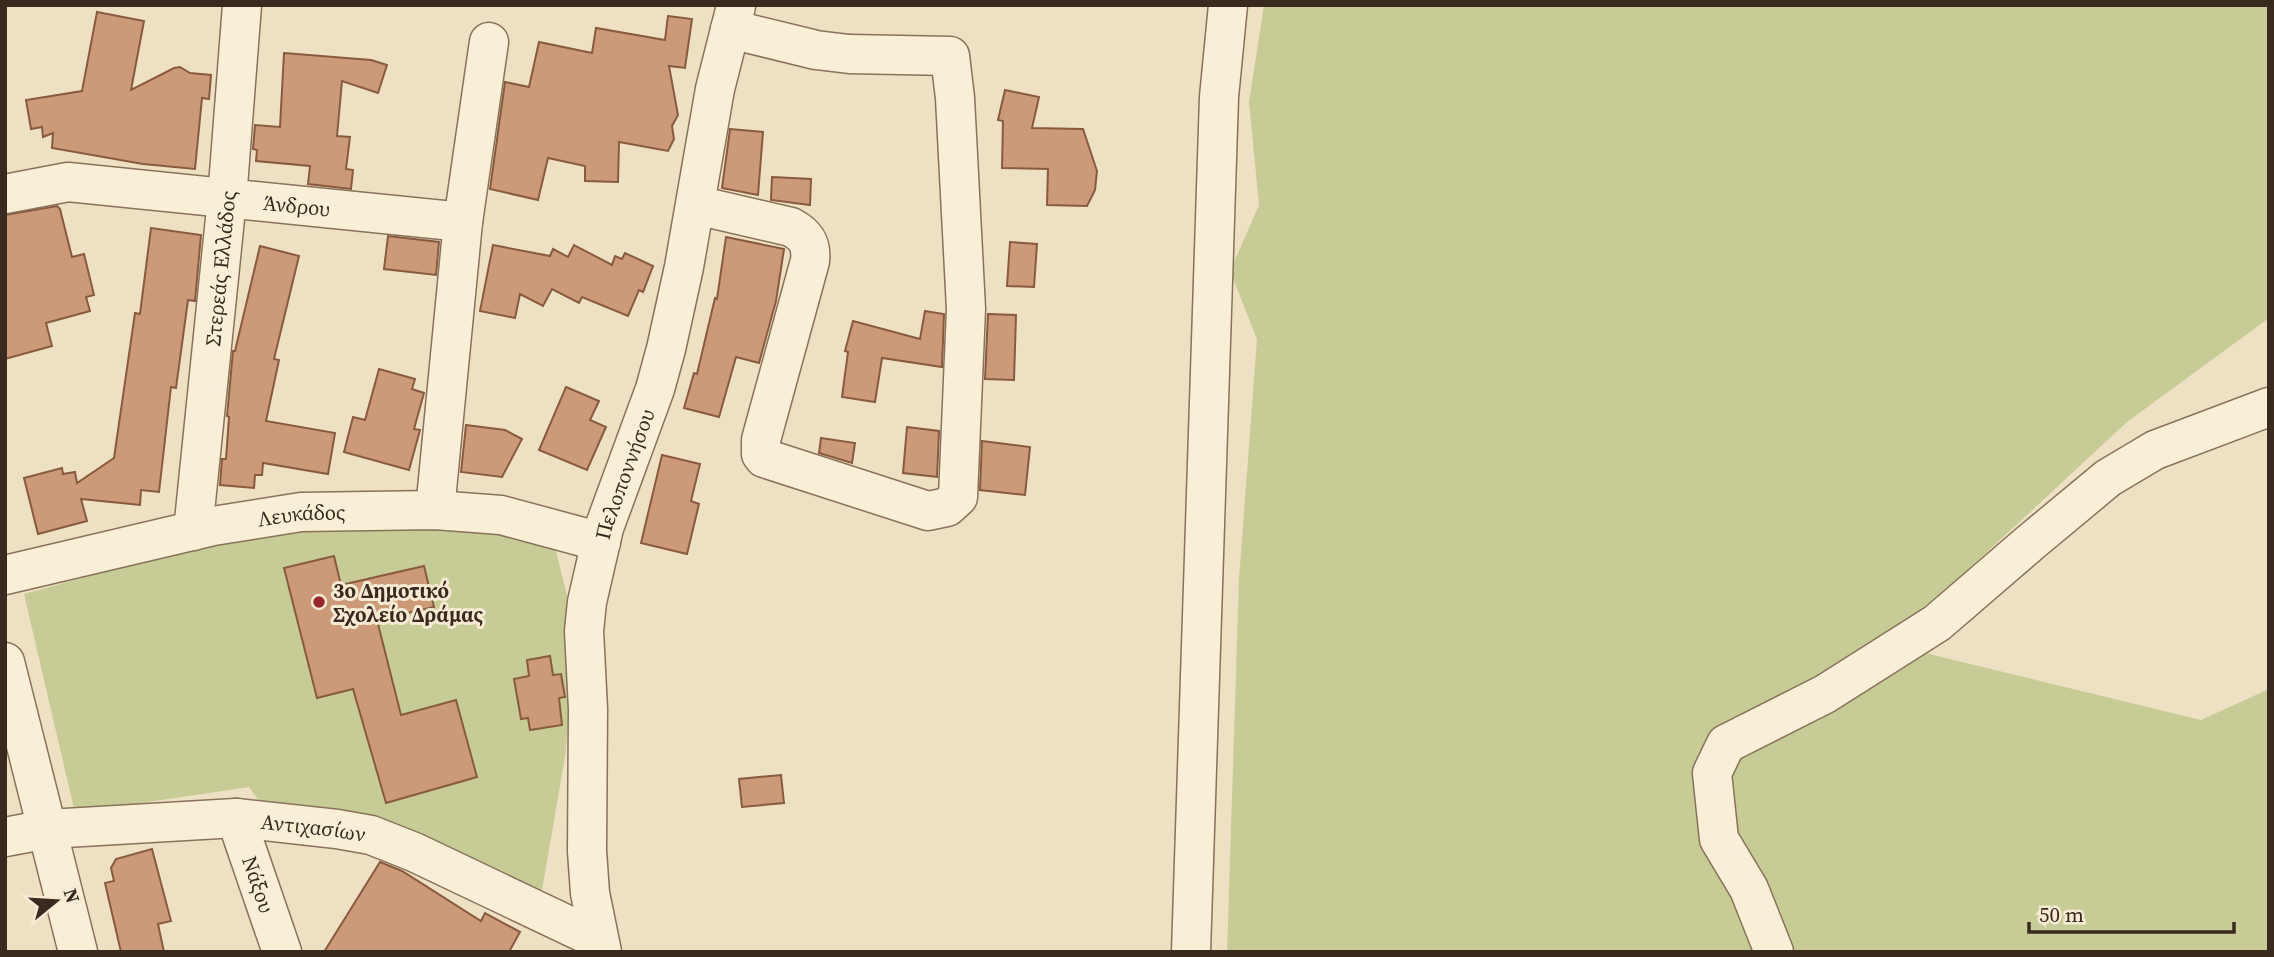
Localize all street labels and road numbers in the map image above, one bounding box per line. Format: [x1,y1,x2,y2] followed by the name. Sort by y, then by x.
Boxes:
[262,187,332,223] street label: Άνδρου
[198,190,242,347] street label: Στερεάς Ελλάδος
[587,405,661,542] street label: Πελοποννήσου
[255,497,346,533] street label: Λευκάδος
[260,806,368,848] street label: Αντιχασίων
[236,852,282,916] street label: Νάξου

